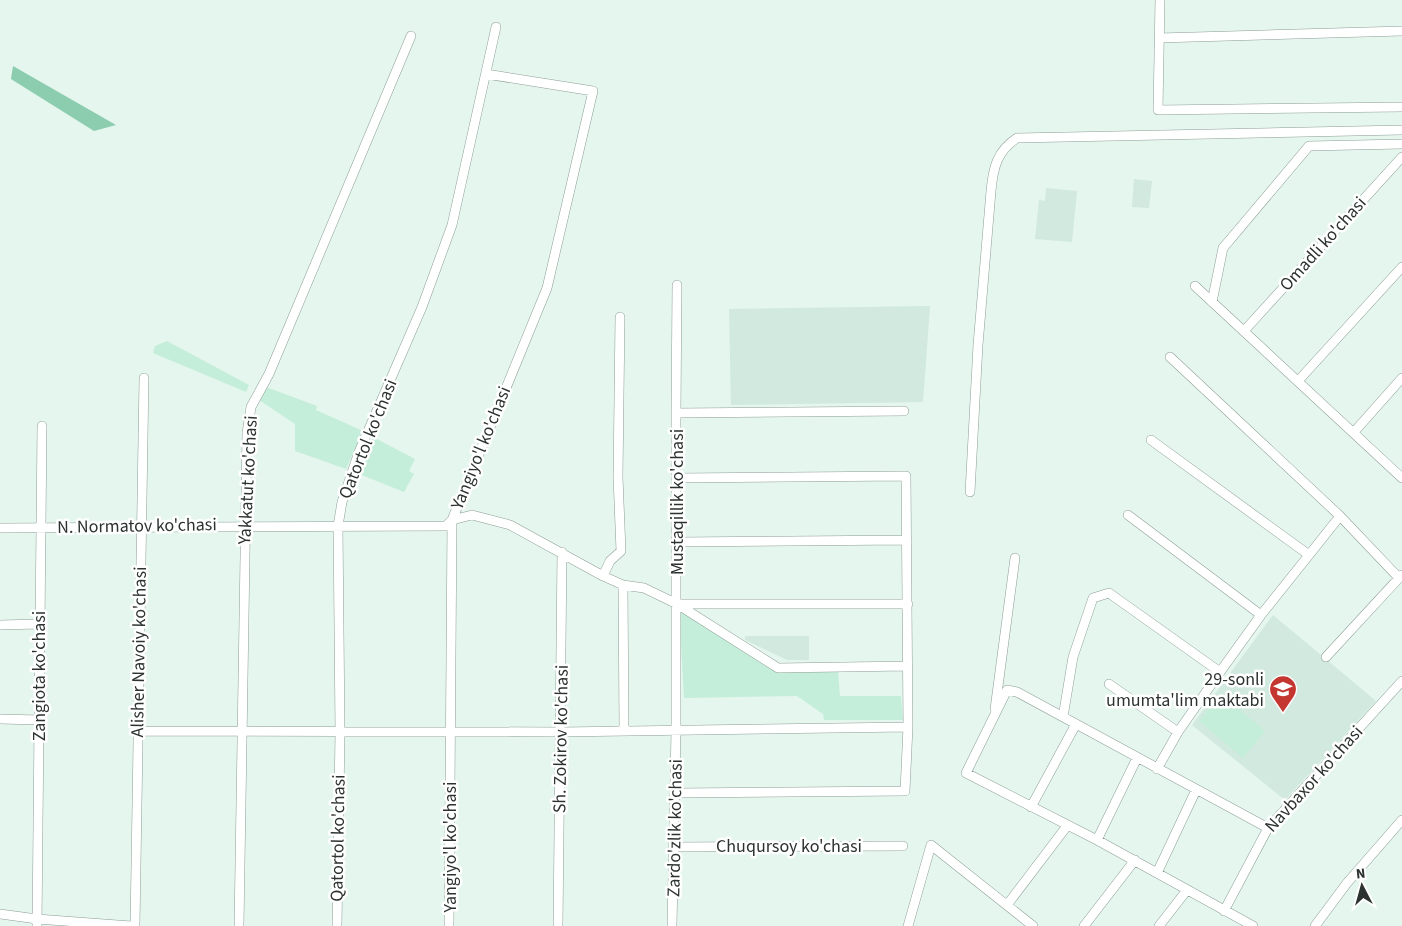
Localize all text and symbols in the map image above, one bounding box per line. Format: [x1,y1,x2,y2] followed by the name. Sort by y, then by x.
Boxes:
[1274,191,1372,297] street label: Omadli ko'chasi
[333,375,403,503] street label: Qatortol ko'chasi
[445,383,517,514] street label: Yangiyo'l ko'chasi
[232,415,264,546] street label: Yakkatut ko'chasi
[665,429,690,575] street label: Mustaqillik ko'chasi
[57,512,217,540] street label: N. Normatov ko'chasi
[125,566,153,738] street label: Alisher Navoiy ko'chasi
[27,611,52,741] street label: Zangiota ko'chasi
[547,665,575,813] street label: Sh. Zokirov ko'chasi
[1106,667,1264,713] place label: 29-sonli umumta'lim maktabi
[1268,674,1298,713] school or university icon: 29-sonli umumta'lim maktabi
[1259,720,1369,838] street label: Navbaxor ko'chasi
[661,759,689,897] street label: Zardo'zlik ko'chasi
[324,774,352,902] street label: Qatortol ko'chasi
[438,782,463,913] street label: Yangiyo'l ko'chasi
[716,834,862,859] street label: Chuqursoy ko'chasi
[1337,861,1387,911] north arrow
[1355,864,1366,884] text: N

